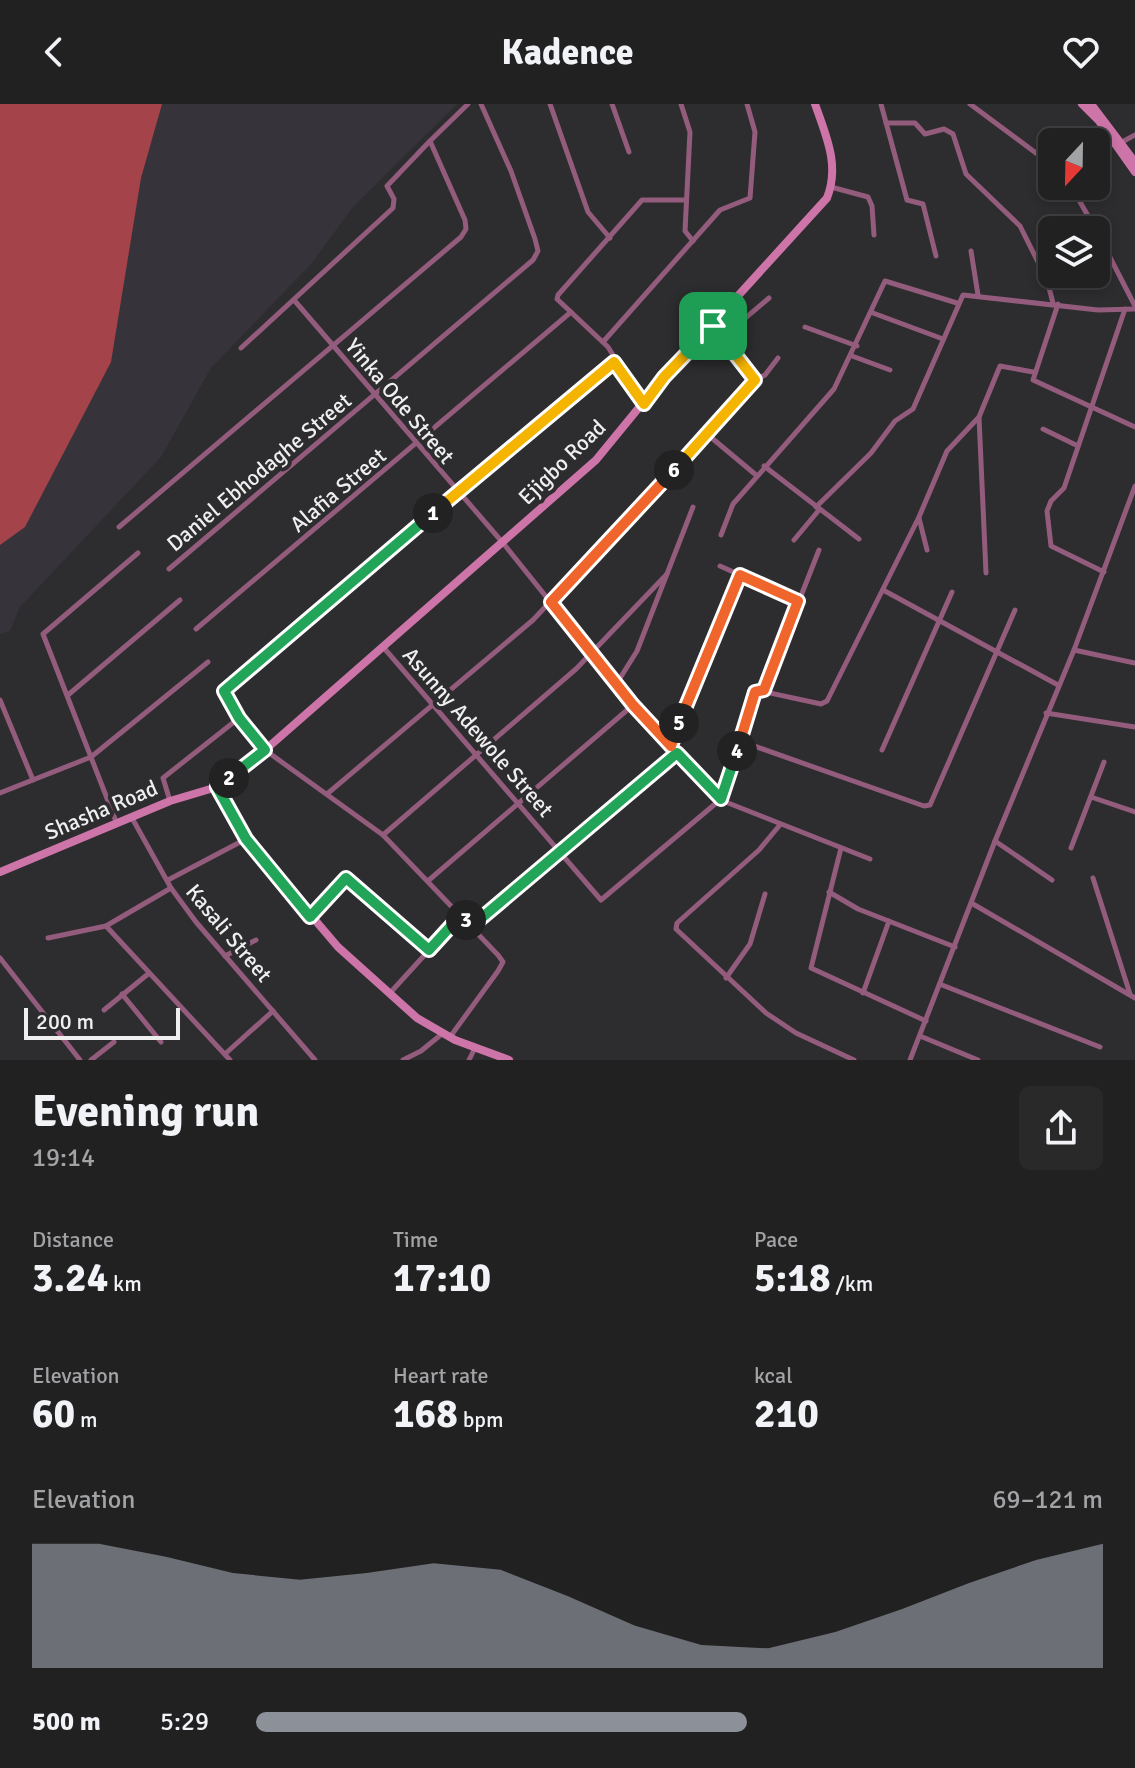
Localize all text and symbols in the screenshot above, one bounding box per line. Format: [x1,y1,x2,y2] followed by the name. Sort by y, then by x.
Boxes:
[32,30,76,74] icon: back
[501,30,634,75] text: Kadence
[1059,30,1103,74] icon: heart
[1038,128,1110,200] north arrow
[1038,128,1110,288] map controls
[1038,216,1110,288] button: layers
[679,292,747,360] pin
[691,304,735,348] icon: arrive
[340,333,460,469] street label: Yinka Ode Street
[161,387,357,557] street label: Daniel Ebhodaghe Street
[513,414,611,510] street label: Ejigbo Road
[285,442,392,538] street label: Alafia Street
[654,450,694,490] pin: 6
[668,456,680,483] text: 6
[413,493,453,533] pin: 1
[427,499,439,526] text: 1
[397,642,559,823] street label: Asunny Adewole Street
[659,703,699,743] pin: 5
[673,709,685,736] text: 5
[717,731,757,771] pin: 4
[731,737,743,764] text: 4
[209,758,249,798] pin: 2
[223,764,235,791] text: 2
[40,774,162,846] street label: Shasha Road
[180,879,278,988] street label: Kasali Street
[446,900,486,940] pin: 3
[460,906,472,933] text: 3
[24,1004,180,1040] scale bar
[36,1008,94,1035] text: 200 m
[32,1085,259,1139] text: Evening run
[1019,1086,1103,1170] button: share
[32,1142,95,1174] text: 19:14
[32,1226,114,1253] text: Distance
[393,1226,438,1253] text: Time
[754,1226,798,1253] text: Pace
[32,1253,108,1303] text: 3.24
[393,1253,491,1303] text: 17:10
[754,1253,831,1303] text: 5:18
[108,1270,142,1297] text: km
[831,1270,873,1297] text: /km
[32,1362,120,1389] text: Elevation
[393,1362,488,1389] text: Heart rate
[754,1362,793,1389] text: kcal
[32,1389,75,1439] text: 60
[393,1389,458,1439] text: 168
[754,1389,819,1439] text: 210
[75,1406,98,1433] text: m
[458,1406,503,1433] text: bpm
[32,1484,136,1516] text: Elevation
[993,1484,1103,1516] text: 69–121 m
[32,1706,101,1738] text: 500 m
[160,1706,209,1738] text: 5:29

